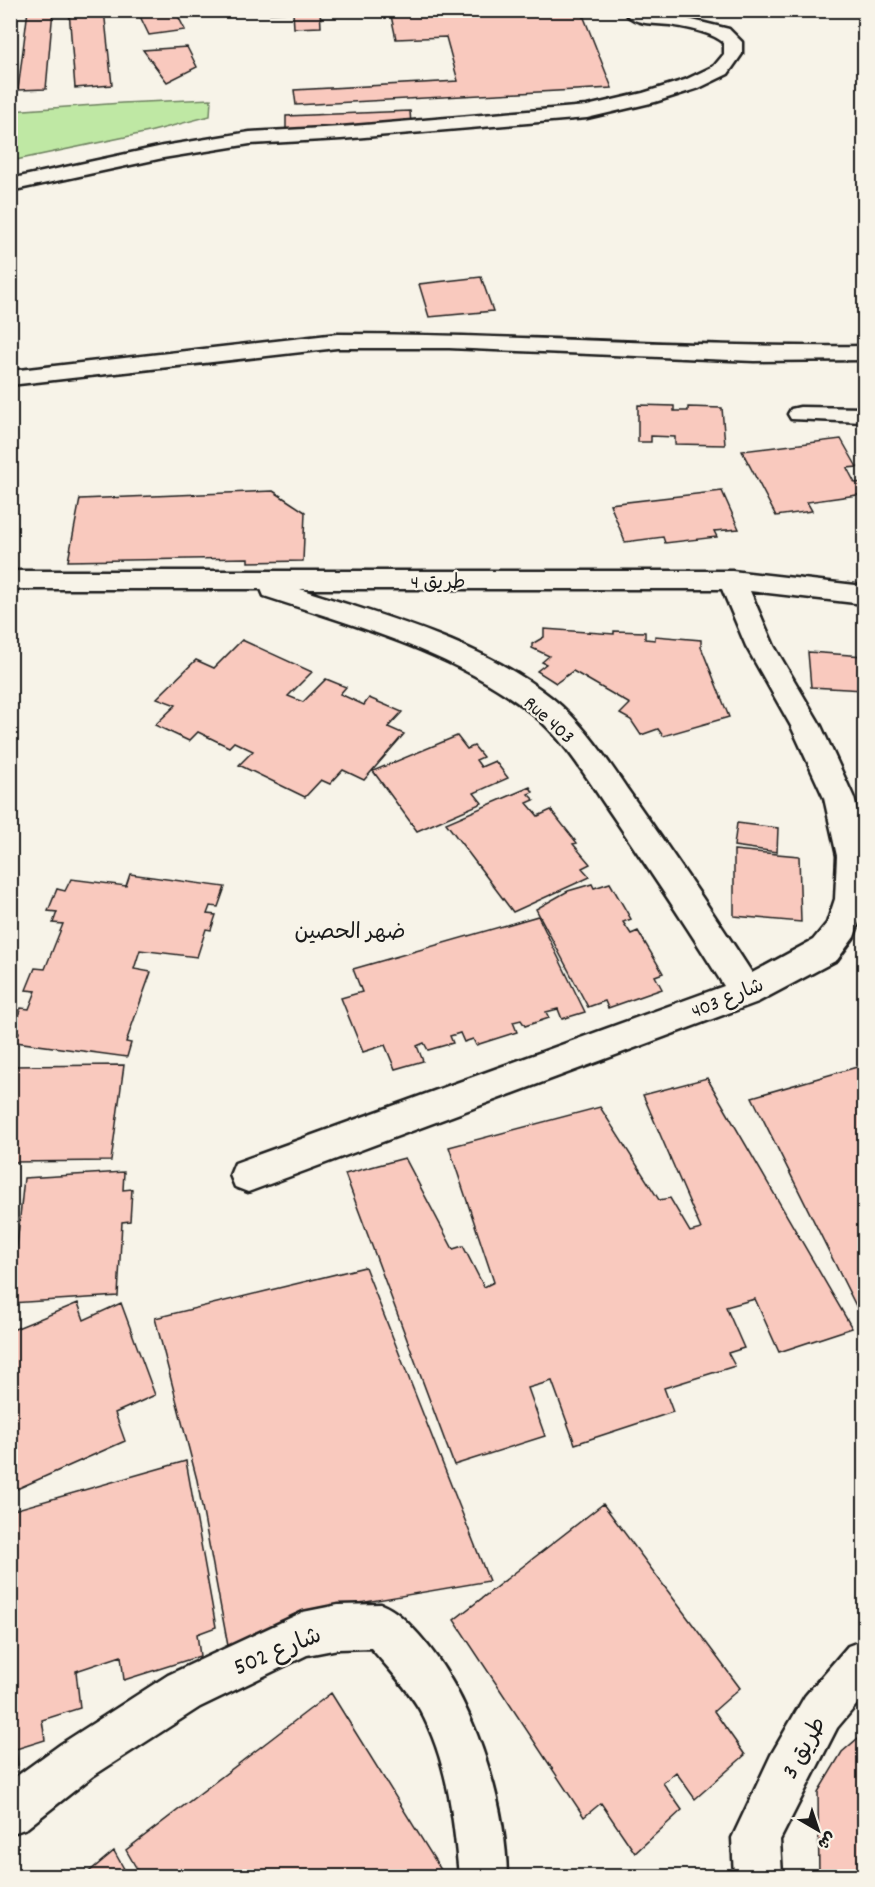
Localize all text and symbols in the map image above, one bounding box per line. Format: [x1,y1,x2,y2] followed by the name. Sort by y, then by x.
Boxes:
[411,570,465,598] street label: طريق 4
[516,691,580,752] street label: Rue 403
[294,918,406,949] district label: ضهر الحصين
[688,973,769,1027] street label: شارع 403
[229,1620,327,1686] street label: شارع 502
[775,1711,837,1786] street label: طريق 3
[788,1800,848,1860] north arrow
[812,1825,840,1854] text: ش

